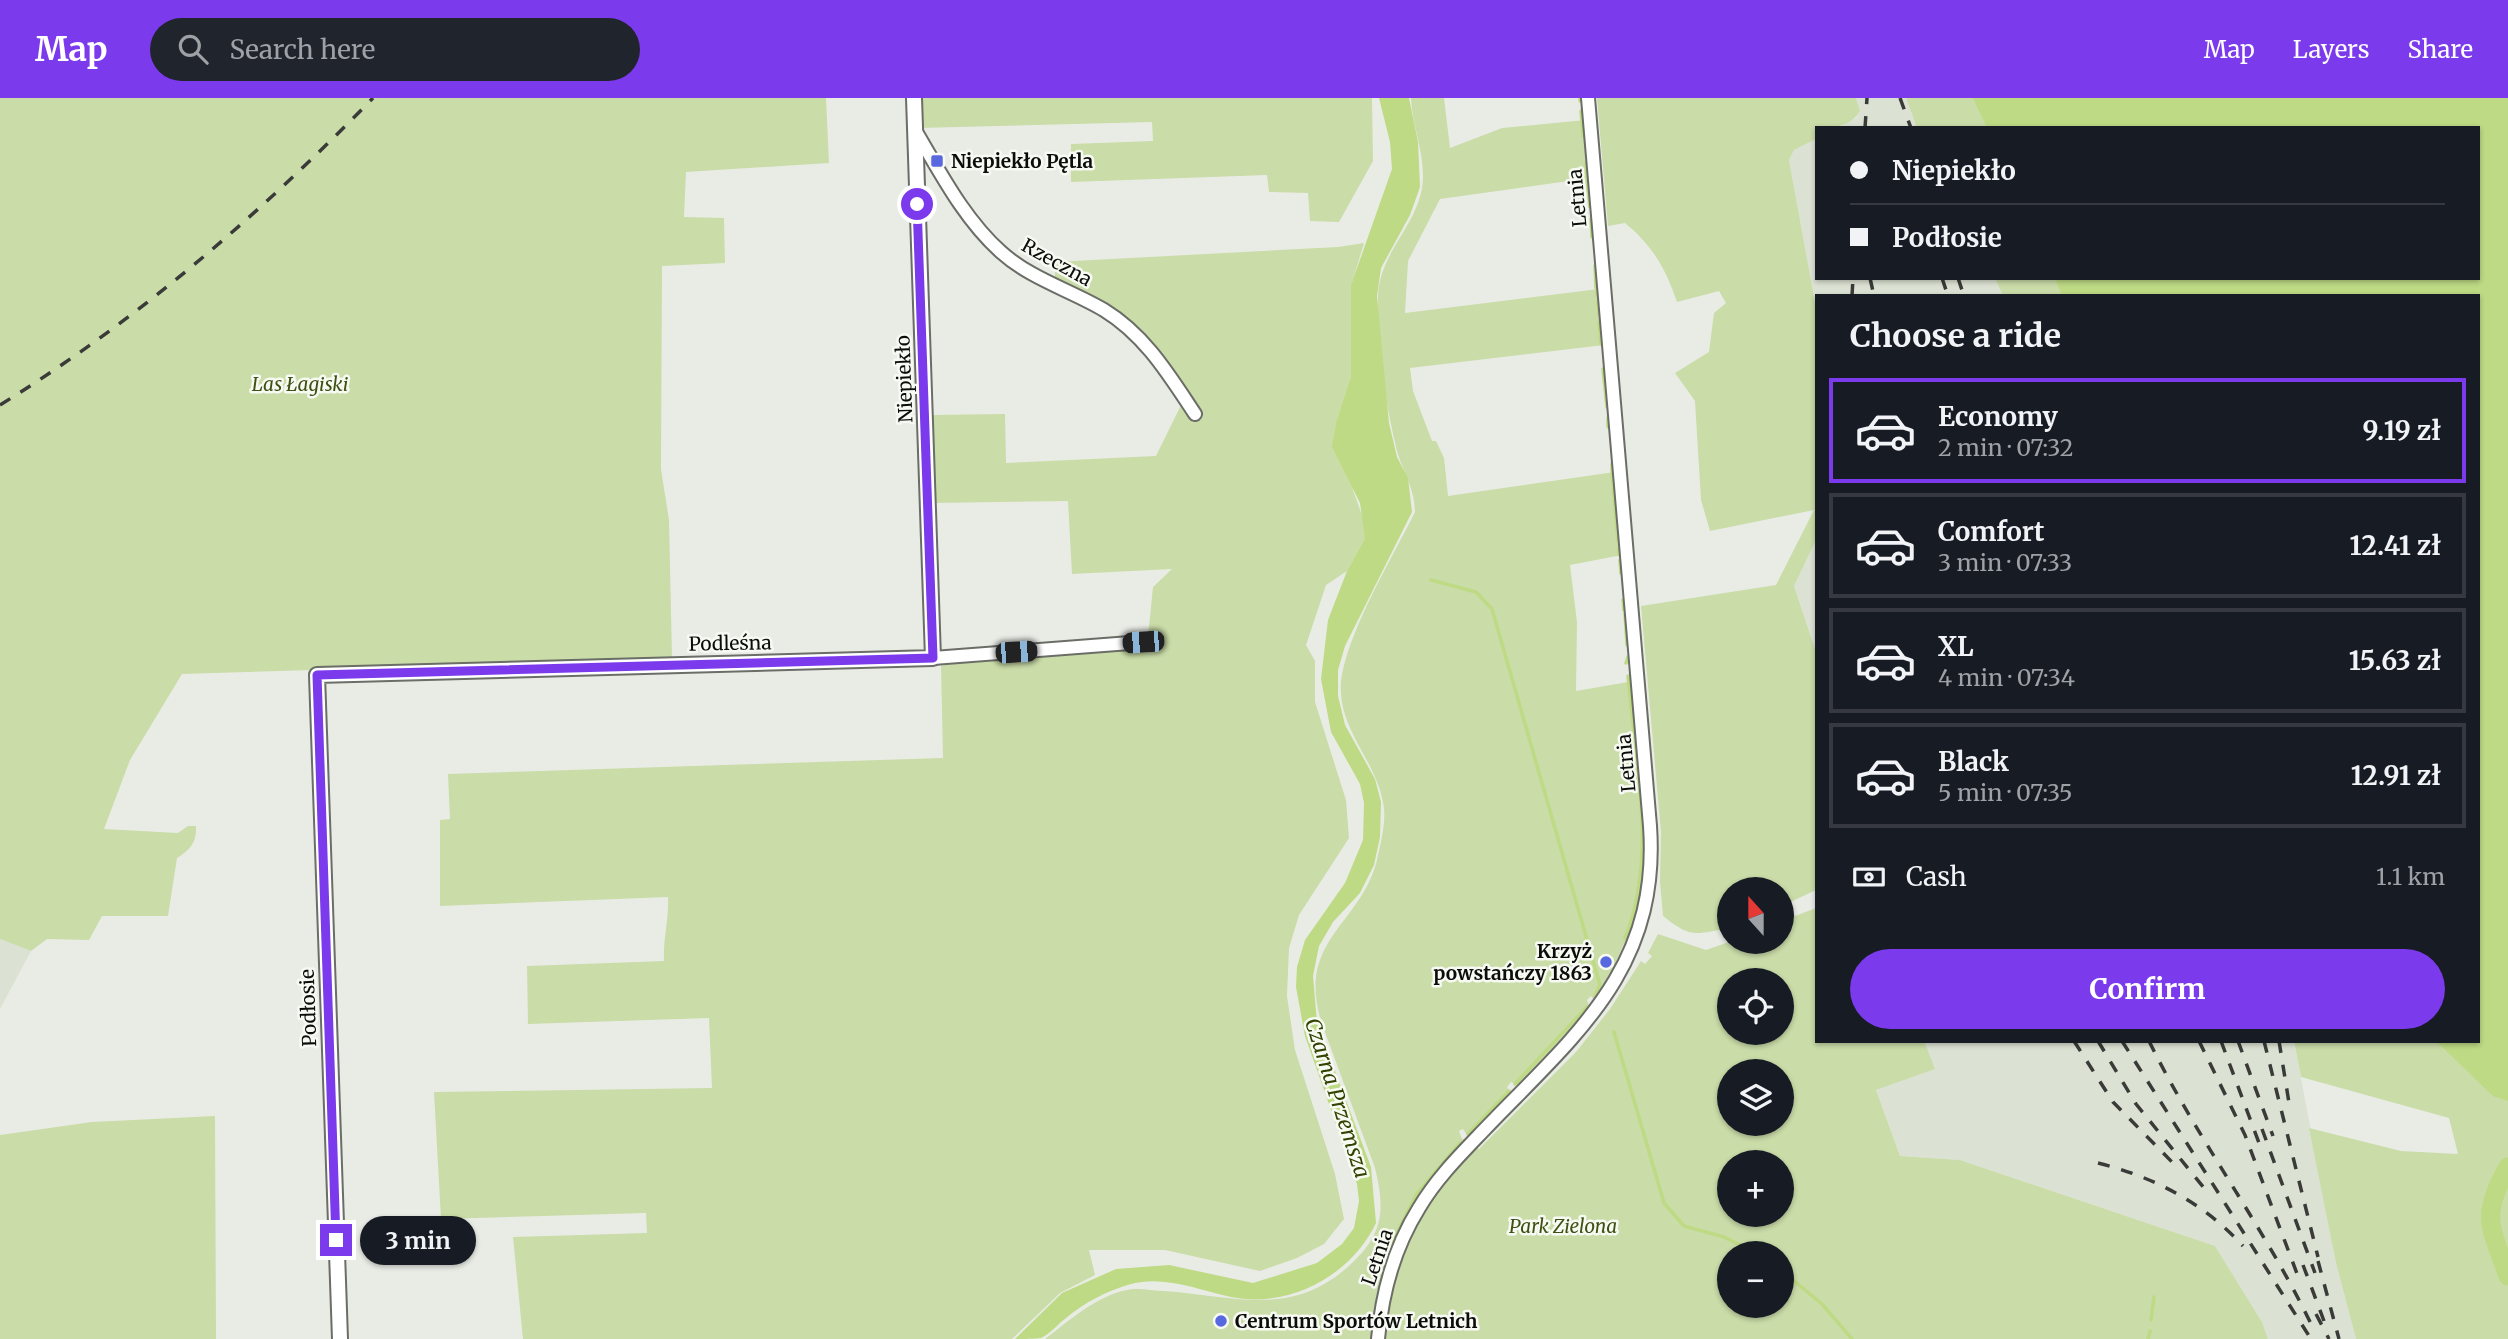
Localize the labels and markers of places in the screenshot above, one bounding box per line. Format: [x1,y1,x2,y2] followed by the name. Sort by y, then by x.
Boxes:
[951,149,1093,173] place label: Niepiekło Pętla
[929,153,945,169] marker: Niepiekło Pętla
[1433,939,1593,985] place label: Krzyż powstańczy 1863
[1598,954,1614,970] marker: Krzyż powstańczy 1863
[1235,1309,1478,1333] place label: Centrum Sportów Letnich
[1213,1313,1229,1329] marker: Centrum Sportów Letnich

